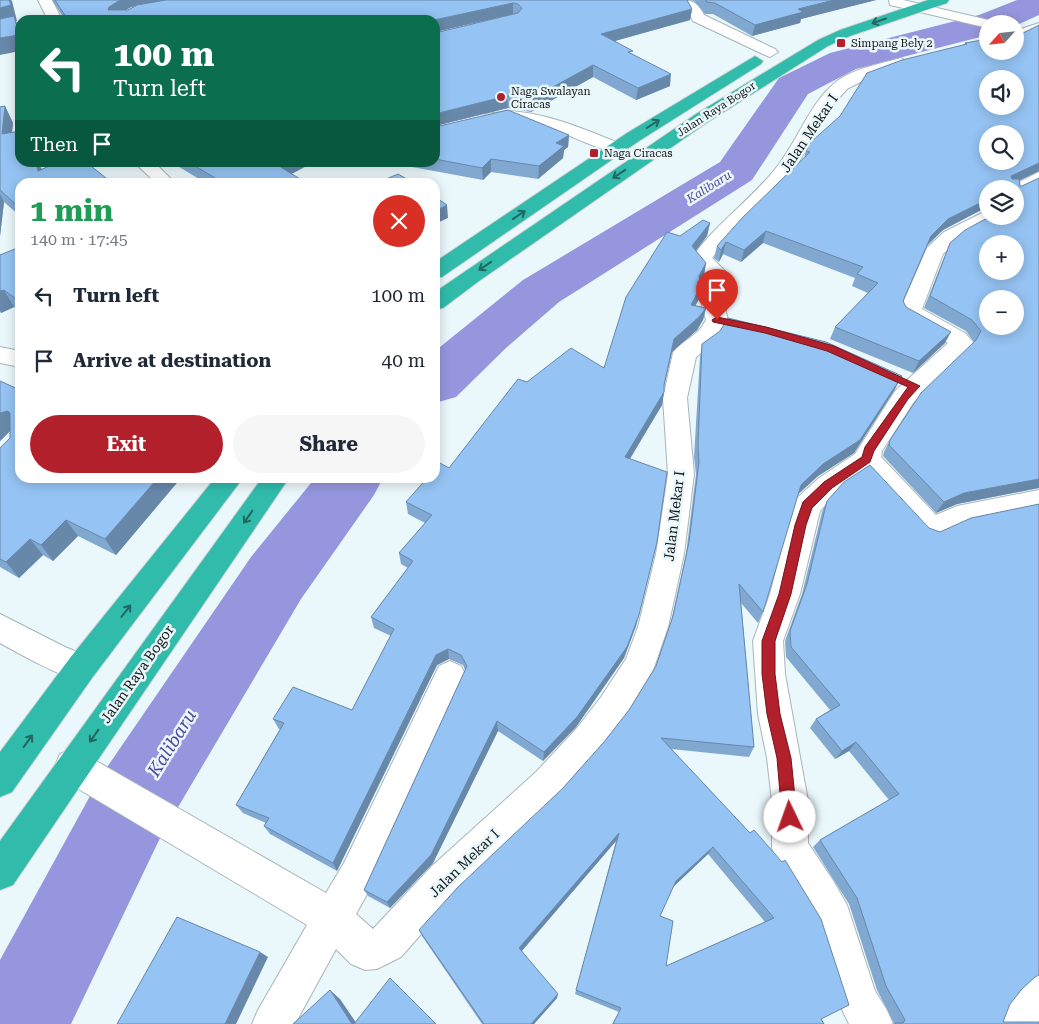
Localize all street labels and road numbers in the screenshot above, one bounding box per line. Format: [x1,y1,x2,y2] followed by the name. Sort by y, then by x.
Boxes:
[675,79,758,140] street label: Jalan Raya Bogor
[777,91,841,175] street label: Jalan Mekar I
[661,470,687,562] street label: Jalan Mekar I
[97,622,177,726] street label: Jalan Raya Bogor
[426,826,502,900] street label: Jalan Mekar I

